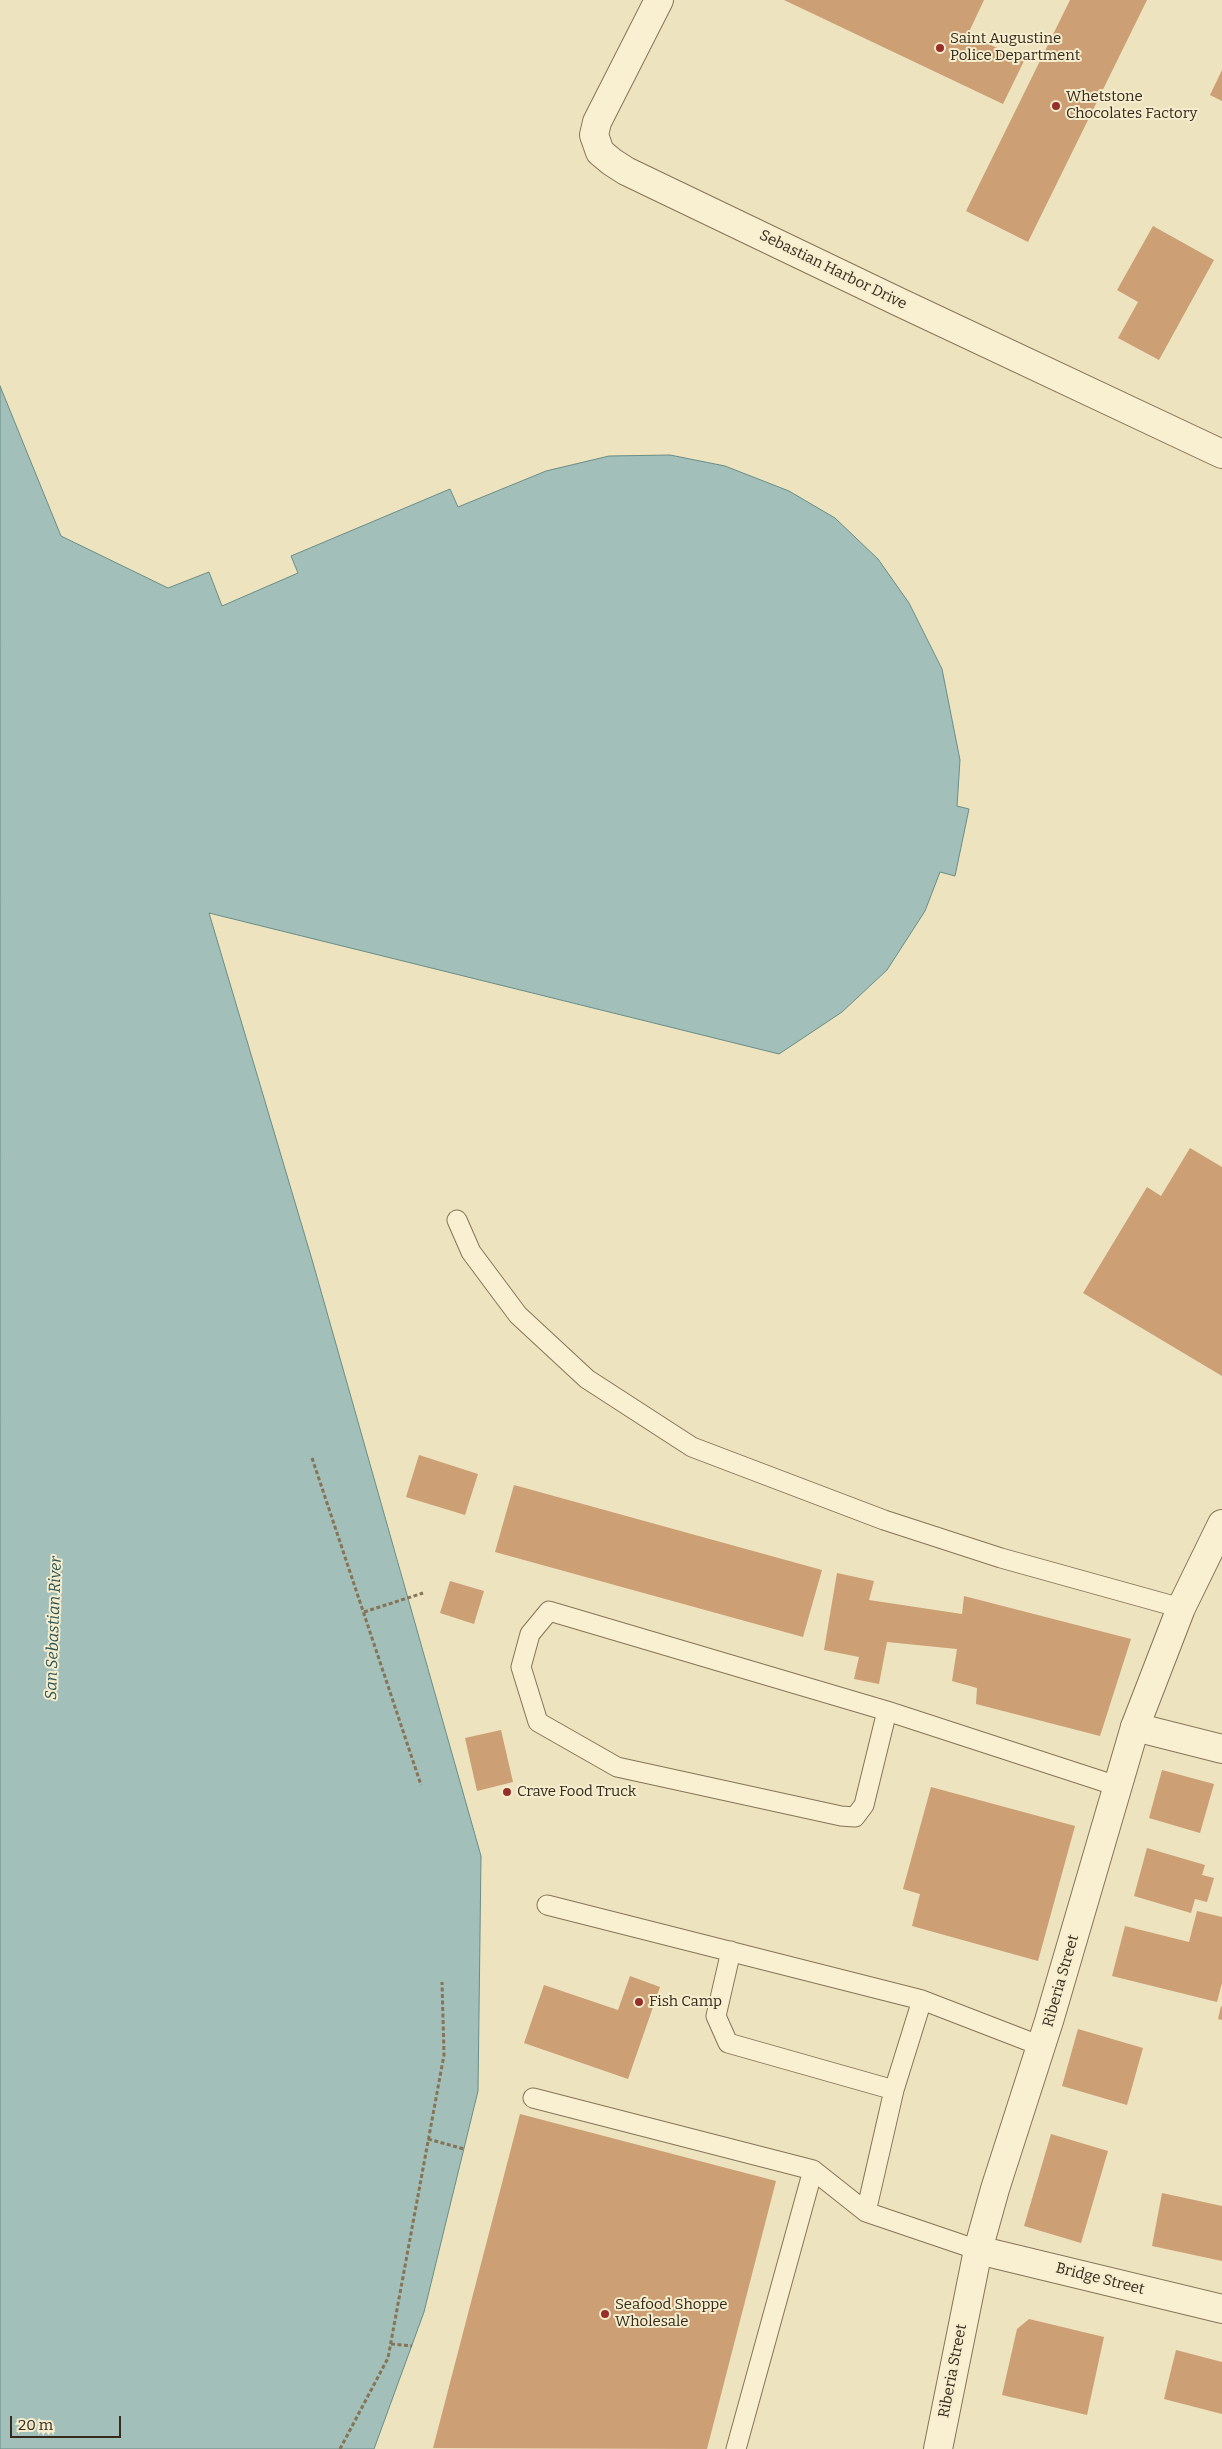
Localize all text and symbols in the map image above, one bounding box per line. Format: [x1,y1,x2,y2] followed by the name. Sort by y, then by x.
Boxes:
[950,30,1080,65] place label: Saint Augustine Police Department
[934,42,946,54] marker: Saint Augustine Police Department
[1066,88,1197,123] place label: Whetstone Chocolates Factory
[1050,100,1062,112] marker: Whetstone Chocolates Factory
[756,226,910,314] street label: Sebastian Harbor Drive
[42,1556,66,1700] water label: San Sebastian River
[517,1783,636,1801] place label: Crave Food Truck
[501,1786,513,1798] marker: Crave Food Truck
[1039,1933,1083,2029] street label: Riberia Street
[649,1993,722,2011] place label: Fish Camp
[633,1996,645,2008] marker: Fish Camp
[1054,2259,1146,2299] street label: Bridge Street
[615,2296,727,2331] place label: Seafood Shoppe Wholesale
[599,2308,611,2320] marker: Seafood Shoppe Wholesale
[935,2323,971,2419] street label: Riberia Street
[12,2406,124,2438] scale bar
[18,2416,53,2434] text: 20 m

